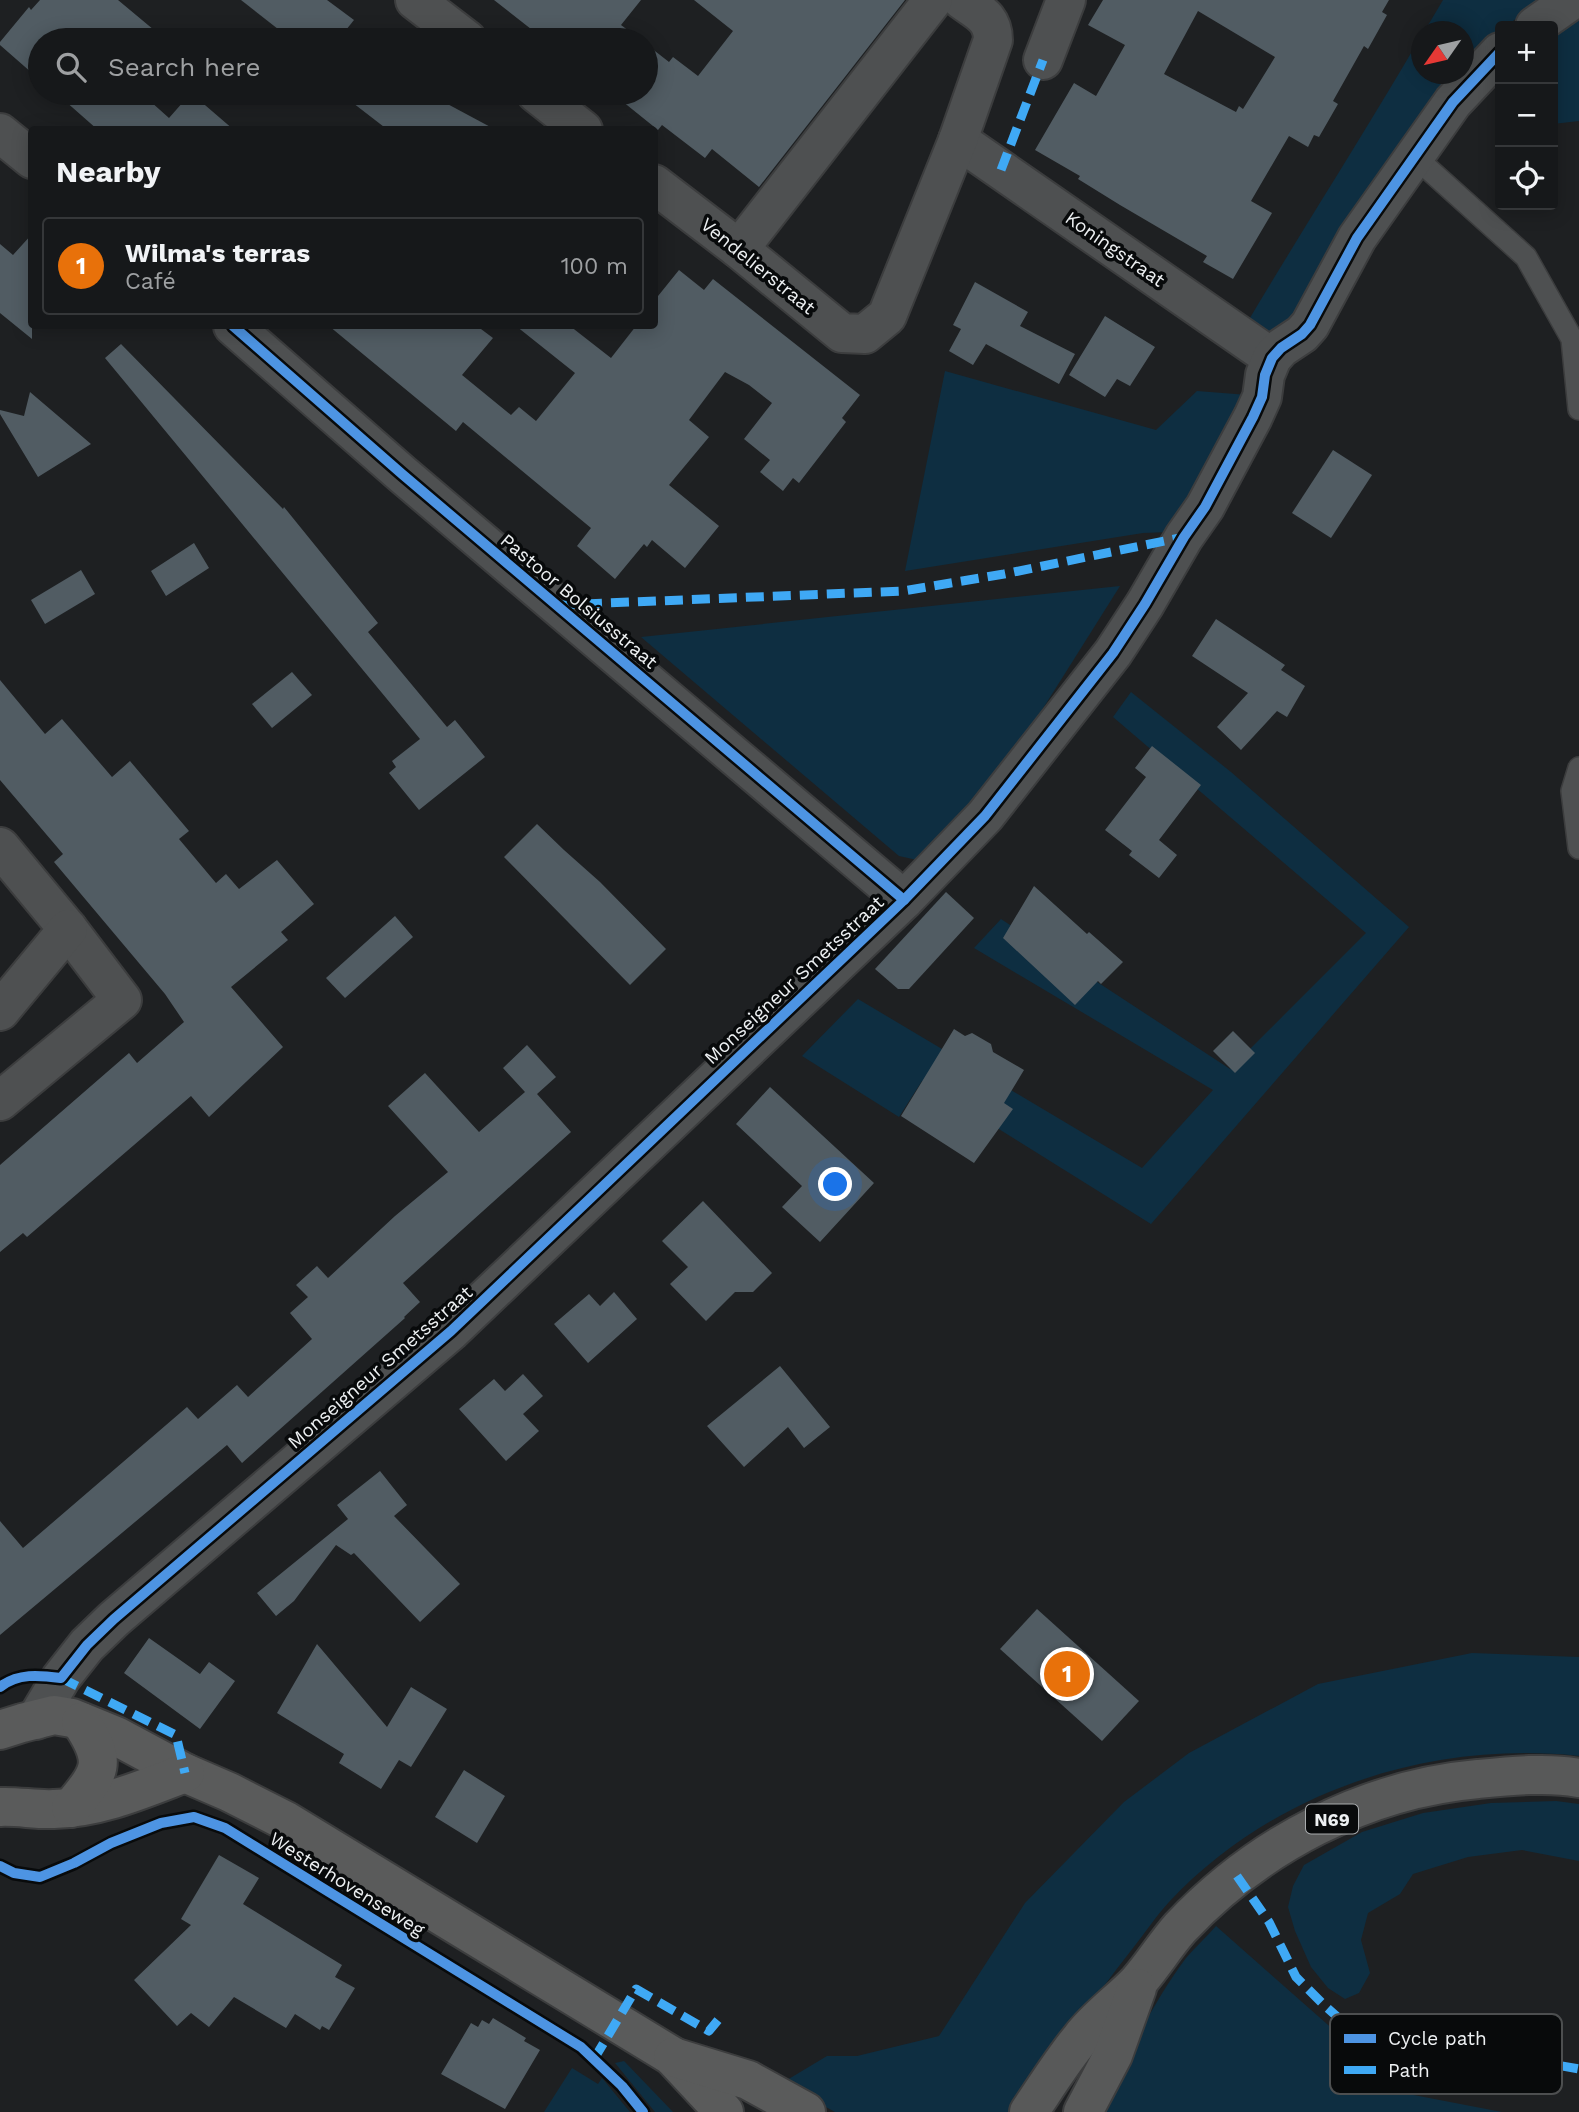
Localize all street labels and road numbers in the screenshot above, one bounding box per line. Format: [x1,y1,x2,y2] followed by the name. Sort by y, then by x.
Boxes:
[1061,206,1169,292] street label: Koningstraat
[696,213,820,319] street label: Vendelierstraat
[496,529,662,673] street label: Pastoor Bolsiusstraat
[699,891,889,1069] street label: Monseigneur Smetsstraat
[283,1281,477,1453] street label: Monseigneur Smetsstraat
[1306,1804,1358,1833] road number: N69
[265,1827,430,1941] street label: Westerhovenseweg

